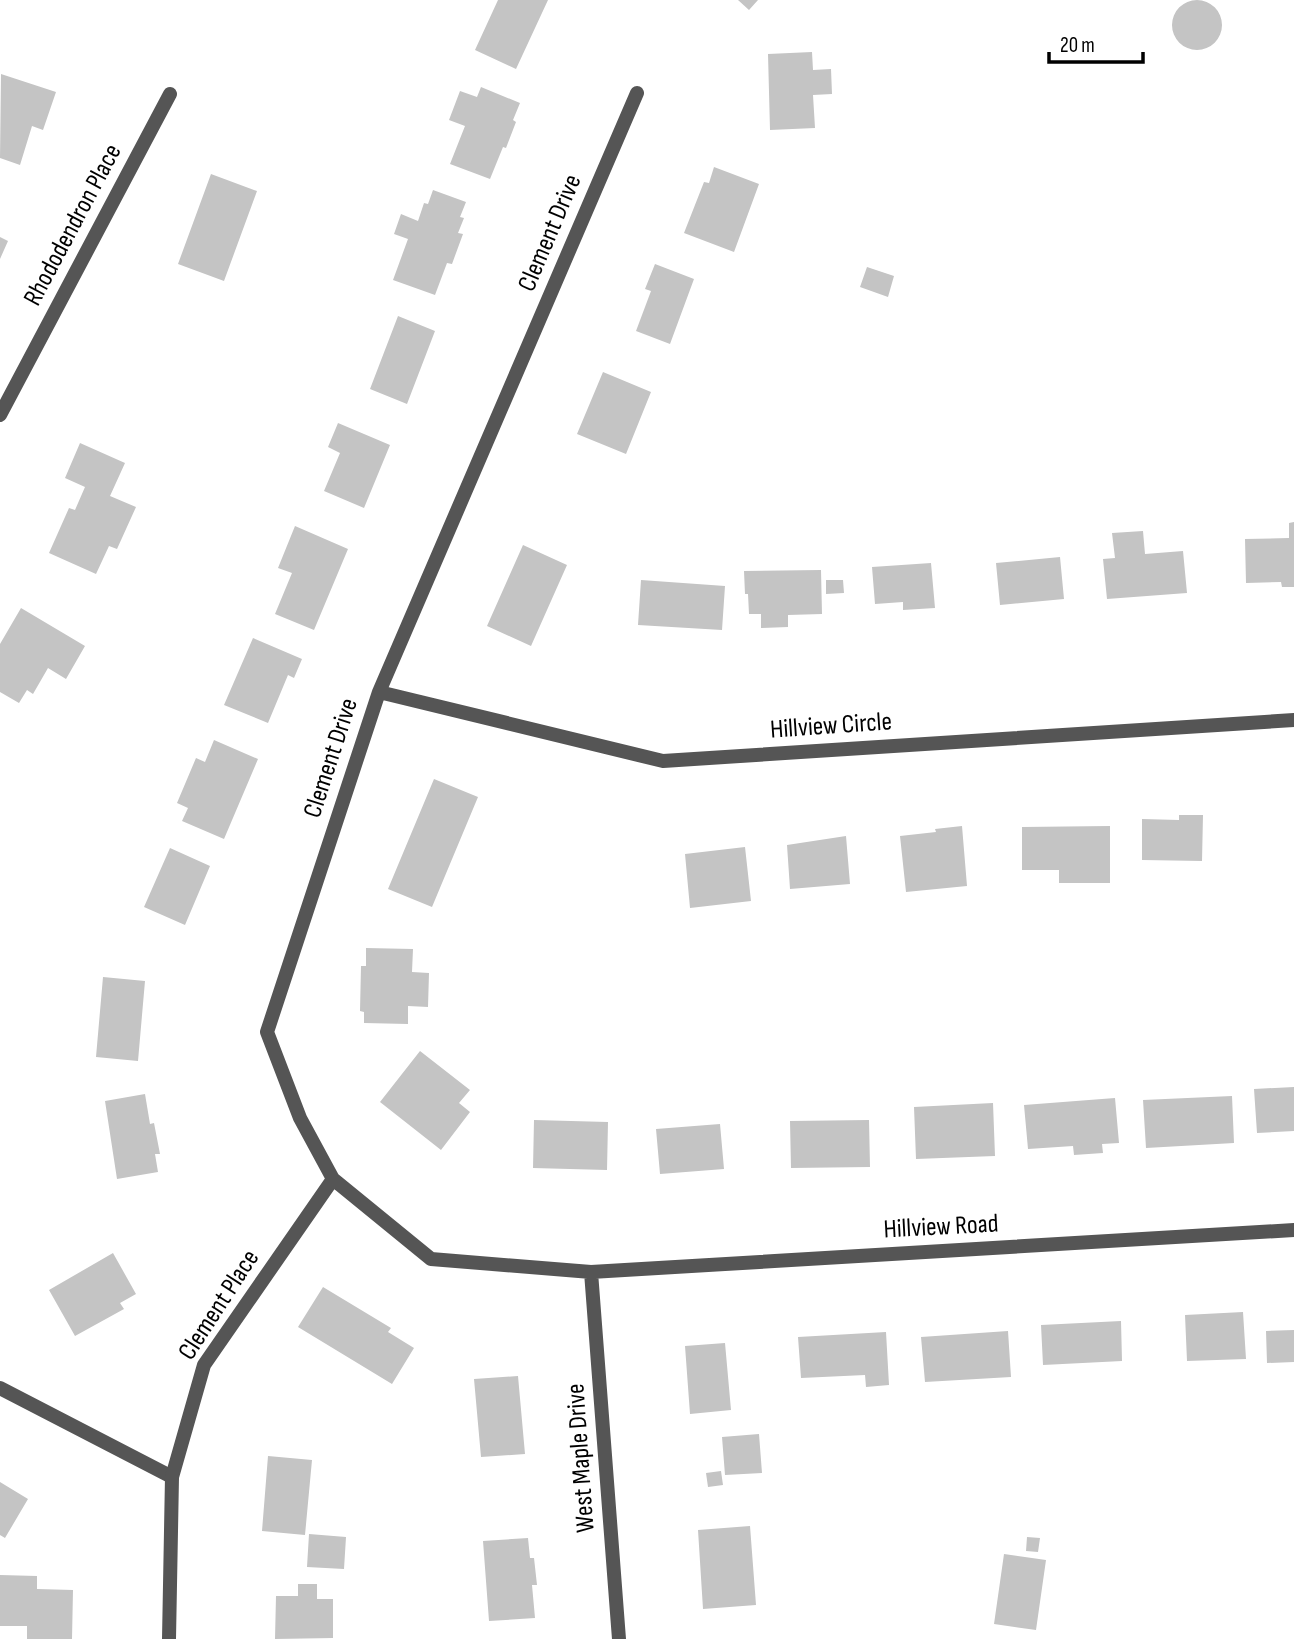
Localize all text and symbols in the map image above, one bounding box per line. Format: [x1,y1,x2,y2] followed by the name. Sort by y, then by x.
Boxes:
[1049,21,1144,65] scale bar
[1060,33,1095,58] text: 20 m
[17,139,129,311] street label: Rhododendron Place
[512,170,588,296] street label: Clement Drive
[297,694,365,822] street label: Clement Drive
[769,706,893,746] street label: Hillview Circle
[883,1209,999,1245] street label: Hillview Road
[172,1244,266,1366] street label: Clement Place
[560,1382,602,1534] street label: West Maple Drive

